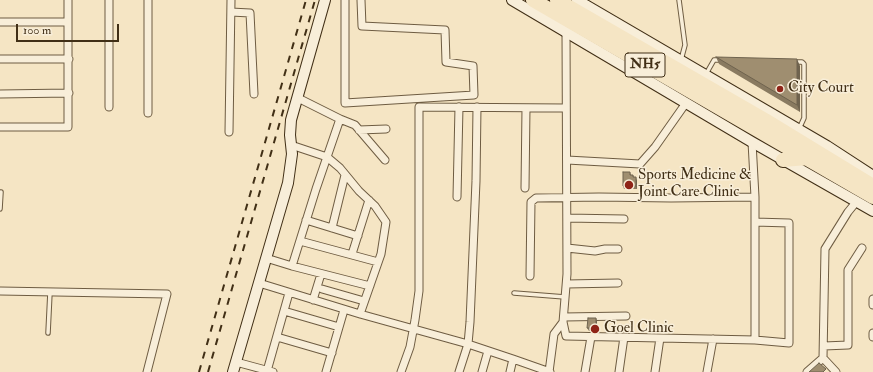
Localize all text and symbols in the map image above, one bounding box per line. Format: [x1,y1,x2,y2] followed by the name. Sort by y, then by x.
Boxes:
[18,16,121,42] scale bar
[23,23,51,38] text: 100 m
[625,53,665,77] road number: NH5
[788,80,854,98] place label: City Court
[775,84,785,94] marker: City Court
[638,167,751,202] place label: Sports Medicine & Joint Care Clinic
[623,179,635,191] marker: Sports Medicine & Joint Care Clinic
[604,320,674,338] place label: Goel Clinic
[589,323,601,335] marker: Goel Clinic

